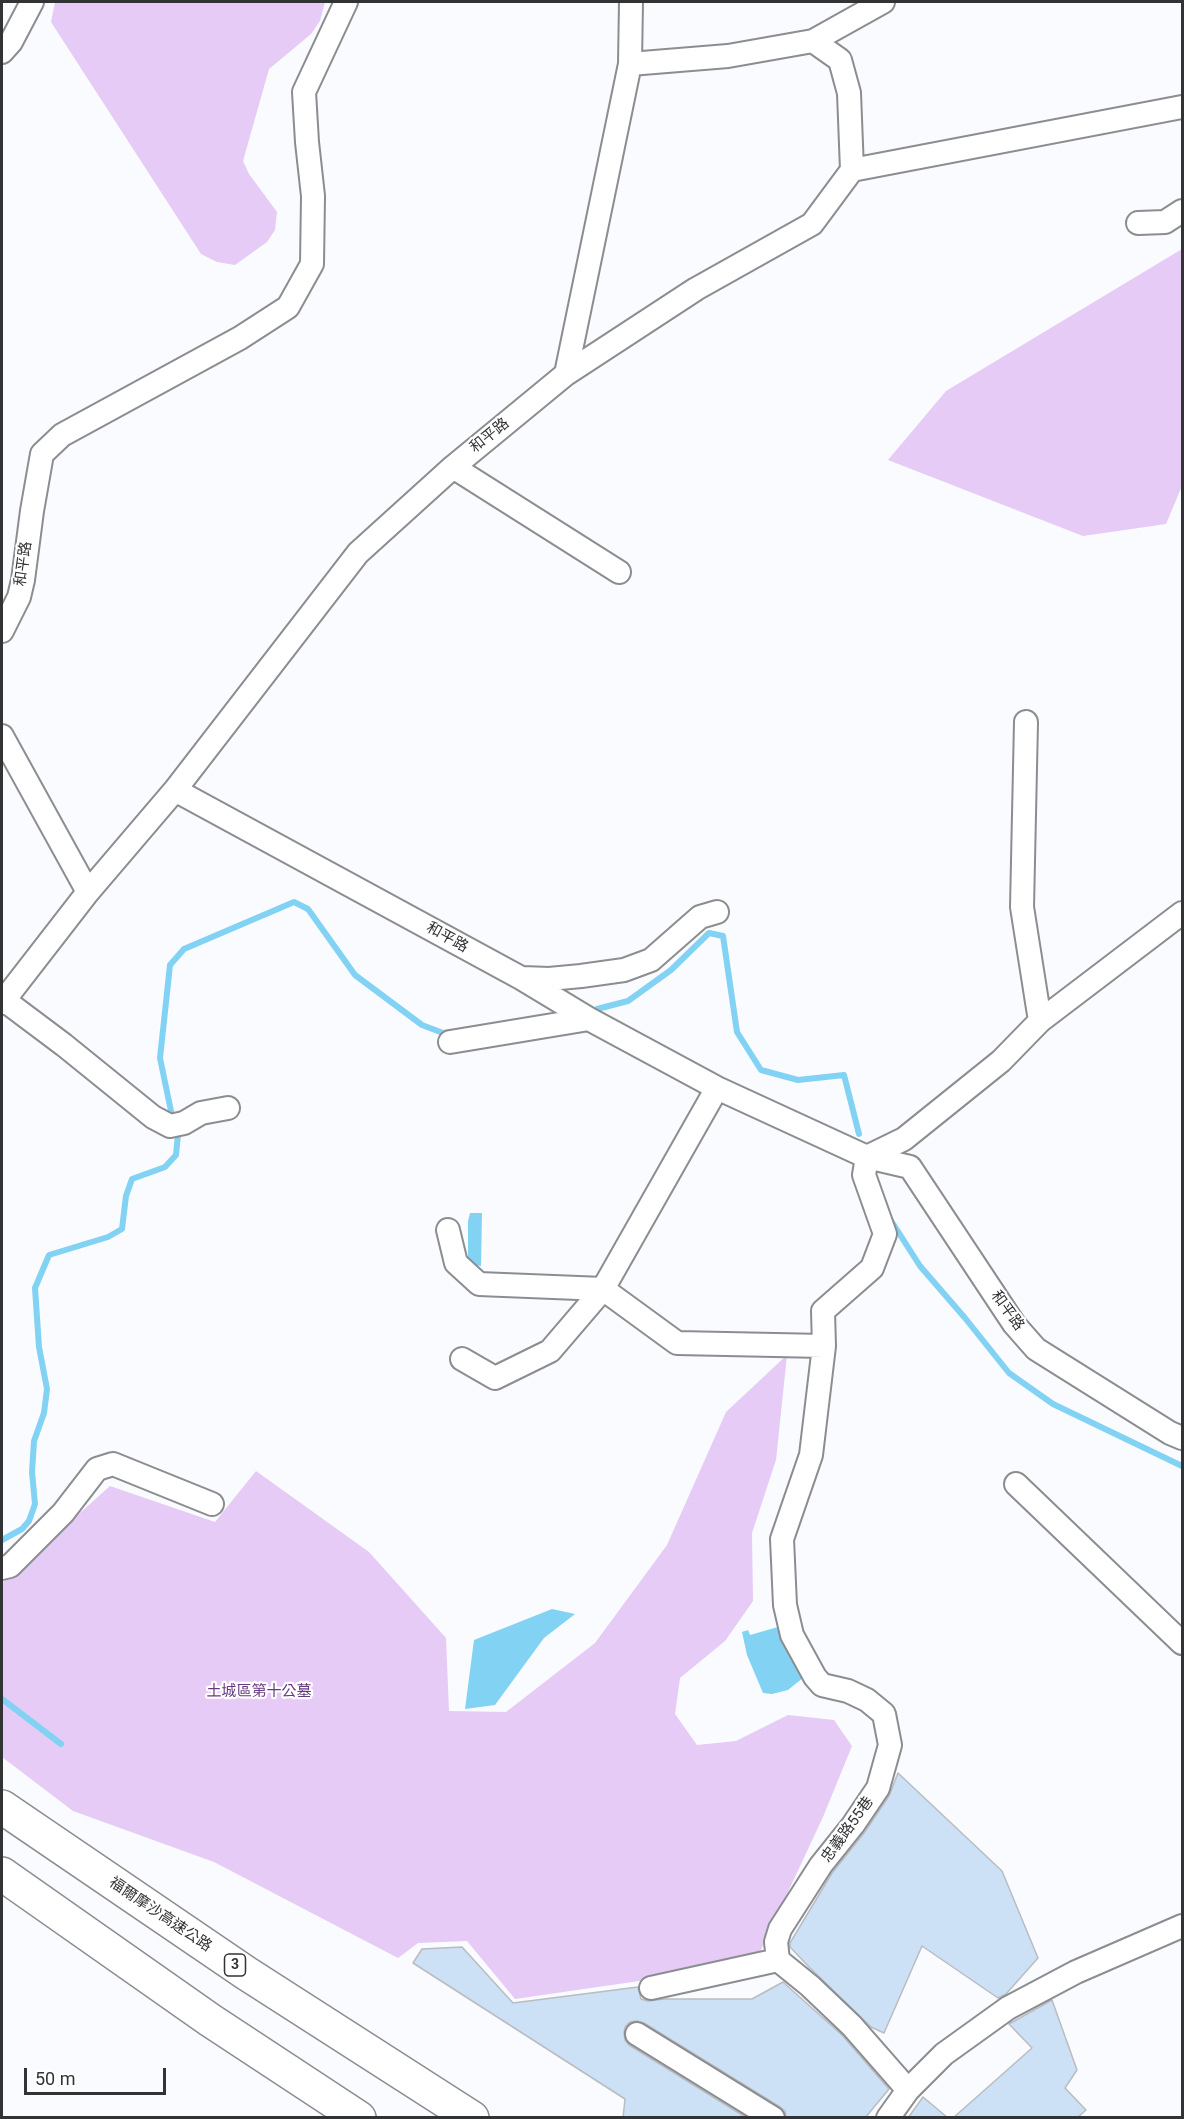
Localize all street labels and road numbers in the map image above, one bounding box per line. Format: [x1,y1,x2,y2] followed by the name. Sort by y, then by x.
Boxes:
[467,415,513,457] street label: 和平路
[12,540,36,588] street label: 和平路
[423,919,471,957] street label: 和平路
[986,1288,1028,1334] street label: 和平路
[818,1794,878,1866] street label: 忠義路55巷
[105,1874,215,1956] street label: 福爾摩沙高速公路
[224,1954,246,1976] road number: 3

